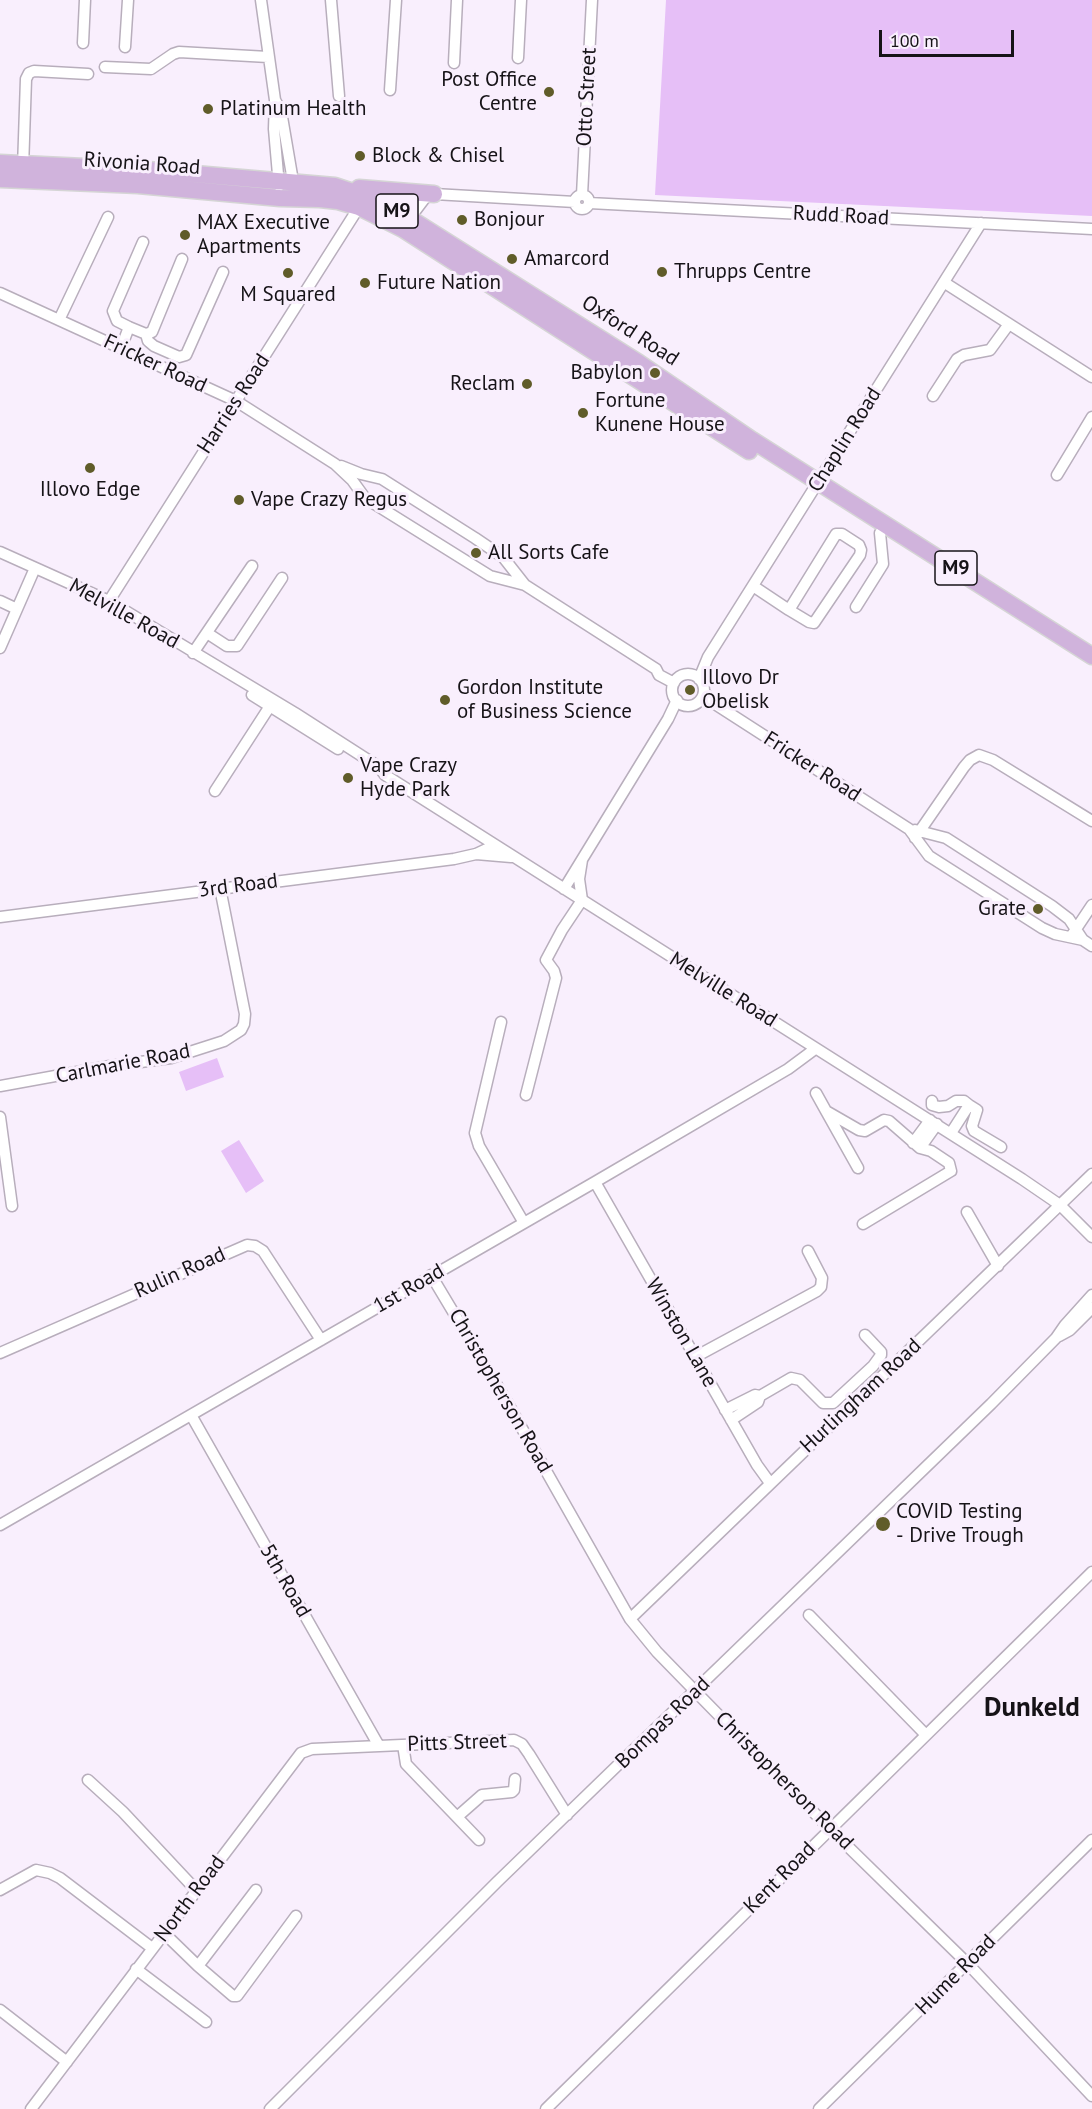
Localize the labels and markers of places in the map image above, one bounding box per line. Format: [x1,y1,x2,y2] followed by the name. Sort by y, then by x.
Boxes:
[441,67,537,117] place label: Post Office Centre
[542,85,556,99] marker: Post Office Centre
[220,96,366,122] place label: Platinum Health
[201,102,215,116] marker: Platinum Health
[372,143,504,169] place label: Block & Chisel
[353,149,367,163] marker: Block & Chisel
[474,207,544,233] place label: Bonjour
[197,210,330,260] place label: MAX Executive Apartments
[455,213,469,227] marker: Bonjour
[178,228,192,242] marker: MAX Executive Apartments
[524,246,610,272] place label: Amarcord
[505,252,519,266] marker: Amarcord
[674,259,811,285] place label: Thrupps Centre
[655,265,669,279] marker: Thrupps Centre
[281,266,295,280] marker: M Squared
[377,270,501,296] place label: Future Nation
[358,276,372,290] marker: Future Nation
[240,282,336,308] place label: M Squared
[571,360,643,386] place label: Babylon
[648,366,662,380] marker: Babylon
[450,371,515,397] place label: Reclam
[520,377,534,391] marker: Reclam
[595,388,725,438] place label: Fortune Kunene House
[576,406,590,420] marker: Fortune Kunene House
[83,461,97,475] marker: Illovo Edge
[40,477,140,503] place label: Illovo Edge
[251,487,407,513] place label: Vape Crazy Regus
[232,493,246,507] marker: Vape Crazy Regus
[488,540,609,566] place label: All Sorts Cafe
[469,546,483,560] marker: All Sorts Cafe
[702,665,779,715] place label: Illovo Dr Obelisk
[457,675,632,725] place label: Gordon Institute of Business Science
[683,683,697,697] marker: Illovo Dr Obelisk
[438,693,452,707] marker: Gordon Institute of Business Science
[360,753,457,803] place label: Vape Crazy Hyde Park
[341,771,355,785] marker: Vape Crazy Hyde Park
[978,896,1026,922] place label: Grate
[1031,902,1045,916] marker: Grate
[896,1499,1024,1549] place label: COVID Testing - Drive Trough
[874,1515,892,1533] marker: COVID Testing - Drive Trough

